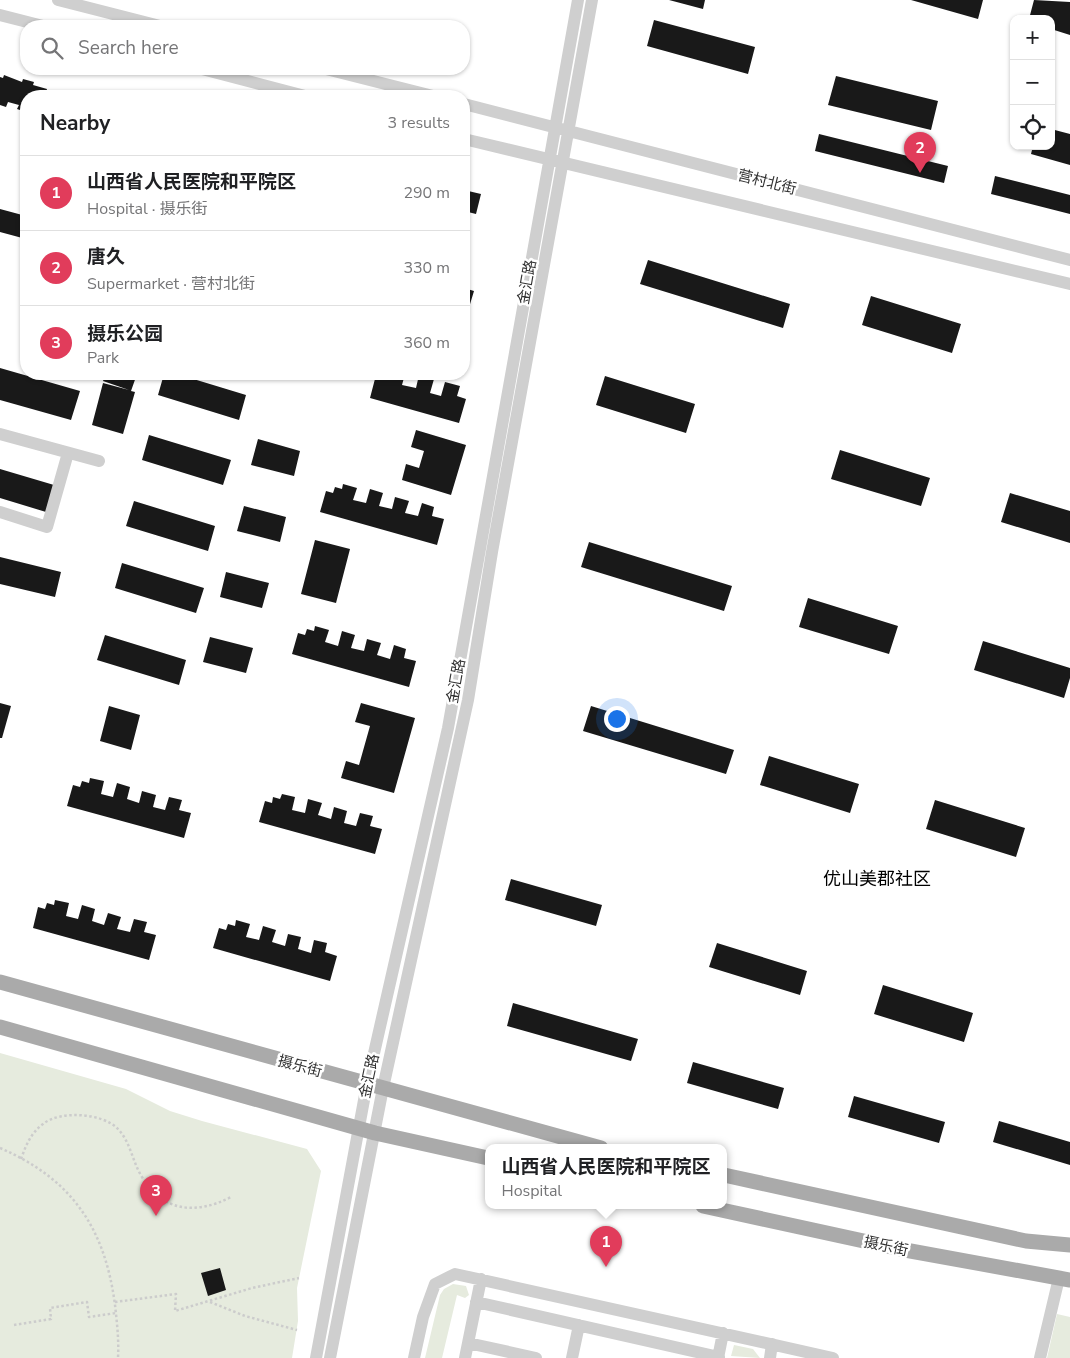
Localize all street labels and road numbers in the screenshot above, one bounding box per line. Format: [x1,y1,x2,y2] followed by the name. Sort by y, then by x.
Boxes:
[735,165,799,199] street label: 营村北街
[513,258,541,306] street label: 金汇路
[442,657,470,705] street label: 金汇路
[276,1051,324,1081] street label: 摄乐街
[355,1052,383,1100] street label: 金汇路
[862,1232,910,1260] street label: 摄乐街

